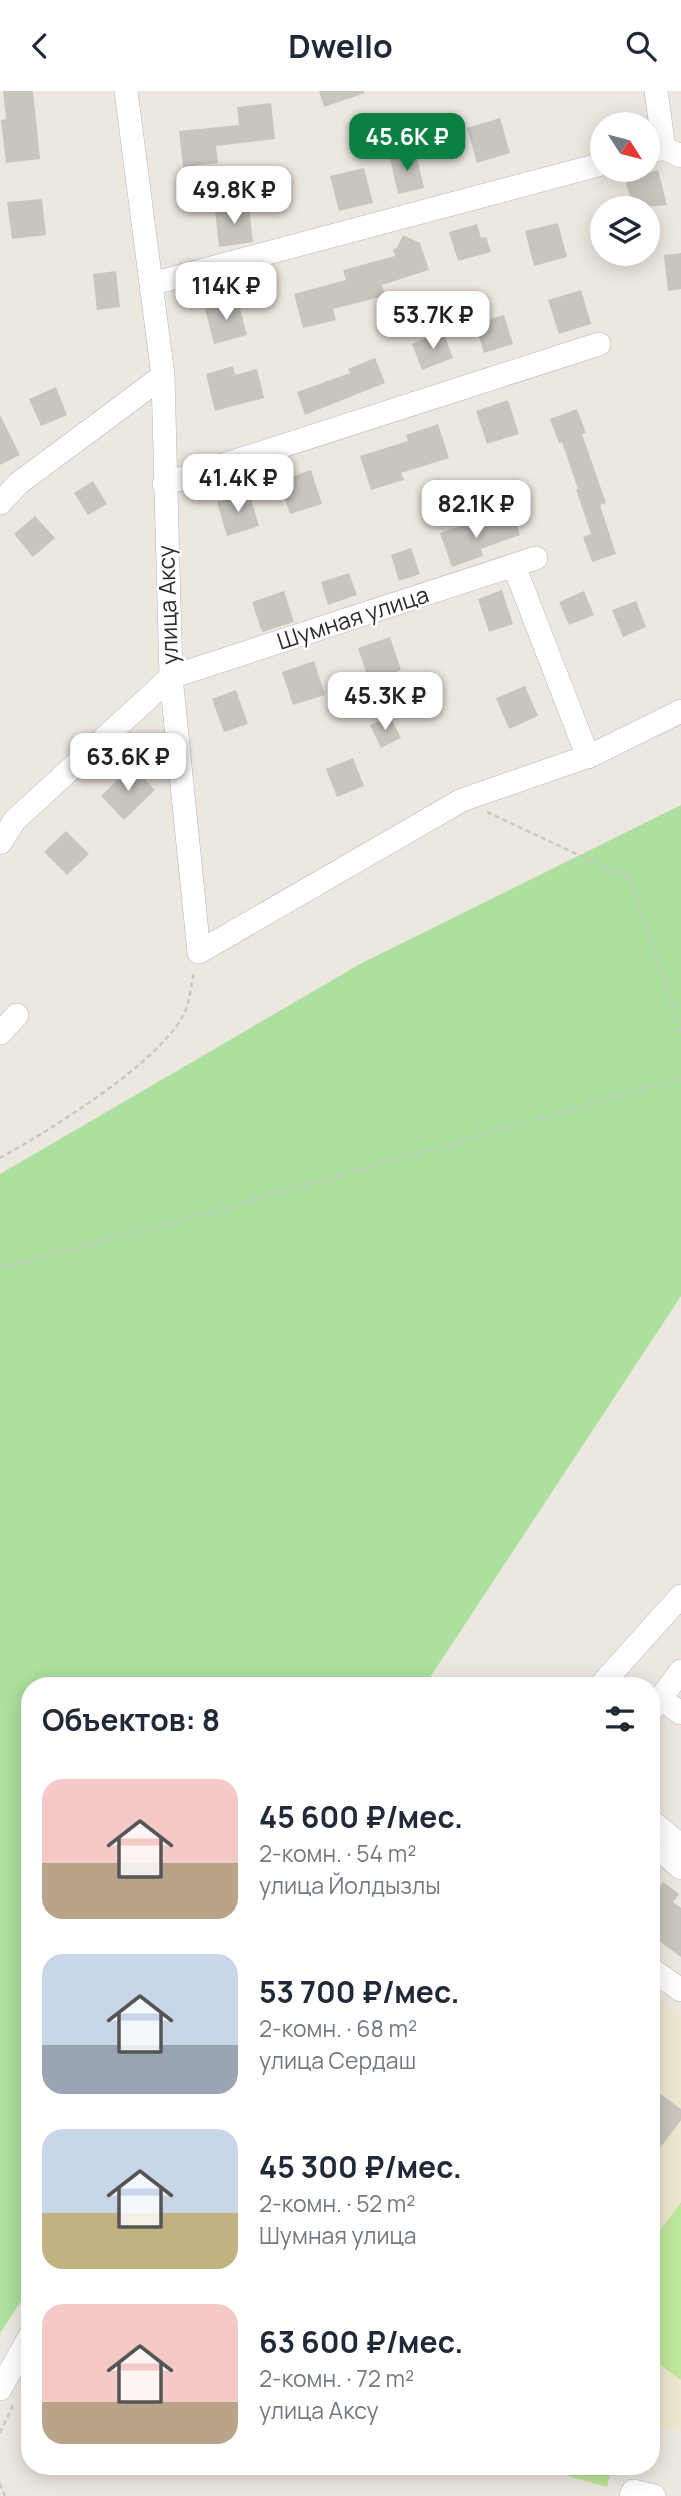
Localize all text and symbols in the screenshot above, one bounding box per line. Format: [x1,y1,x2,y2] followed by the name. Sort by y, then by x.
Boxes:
[288,24,393,68] text: Dwello
[21,27,59,65] icon: back
[622,27,660,65] icon: search
[590,112,660,182] north arrow
[590,112,660,266] map controls
[342,113,472,173] pin: 45.6K ₽
[365,120,449,152] text: 45.6K ₽
[169,167,299,226] pin: 49.8K ₽
[192,173,276,205] text: 49.8K ₽
[590,196,660,266] button: layers
[169,263,283,322] pin: 114K ₽
[192,269,260,301] text: 114K ₽
[368,292,498,351] pin: 53.7K ₽
[393,298,473,330] text: 53.7K ₽
[173,455,303,514] pin: 41.4K ₽
[199,461,277,493] text: 41.4K ₽
[411,481,541,540] pin: 82.1K ₽
[438,487,514,519] text: 82.1K ₽
[149,545,185,665] street label: улица Аксу
[273,577,433,657] street label: Шумная улица
[320,673,450,732] pin: 45.3K ₽
[344,679,426,711] text: 45.3K ₽
[63,733,193,793] pin: 63.6K ₽
[86,740,170,772] text: 63.6K ₽
[42,1699,220,1740] text: Объектов: 8
[601,1700,639,1738] icon: filters
[259,1796,463,1837] text: 45 600 ₽/мес.
[98,1807,182,1891] icon: home
[259,1837,416,1869] text: 2-комн. · 54 m²
[259,1869,441,1901] text: улица Йолдызлы
[259,1971,460,2012] text: 53 700 ₽/мес.
[98,1982,182,2066] icon: home
[259,2012,417,2044] text: 2-комн. · 68 m²
[259,2044,416,2076] text: улица Сердаш
[259,2146,462,2187] text: 45 300 ₽/мес.
[98,2157,182,2241] icon: home
[259,2187,415,2219] text: 2-комн. · 52 m²
[259,2219,417,2251] text: Шумная улица
[259,2321,463,2362] text: 63 600 ₽/мес.
[98,2332,182,2416] icon: home
[259,2362,414,2394] text: 2-комн. · 72 m²
[259,2394,379,2426] text: улица Аксу

